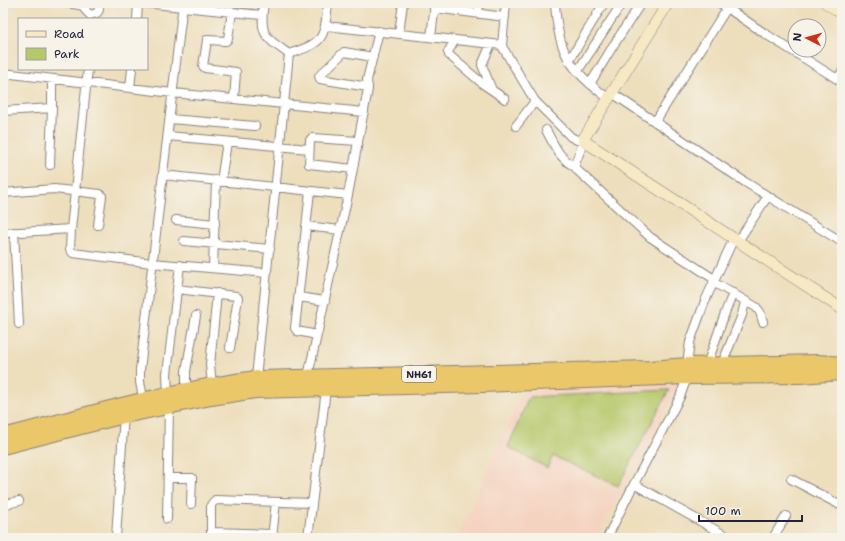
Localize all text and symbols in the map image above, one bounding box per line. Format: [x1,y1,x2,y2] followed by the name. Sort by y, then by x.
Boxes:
[18,18,148,70] legend
[787,18,827,58] north arrow
[54,26,85,42] text: Road
[790,32,805,42] text: N
[54,46,80,62] text: Park
[402,366,436,382] road number: NH61
[699,497,802,523] scale bar
[705,503,741,519] text: 100 m

